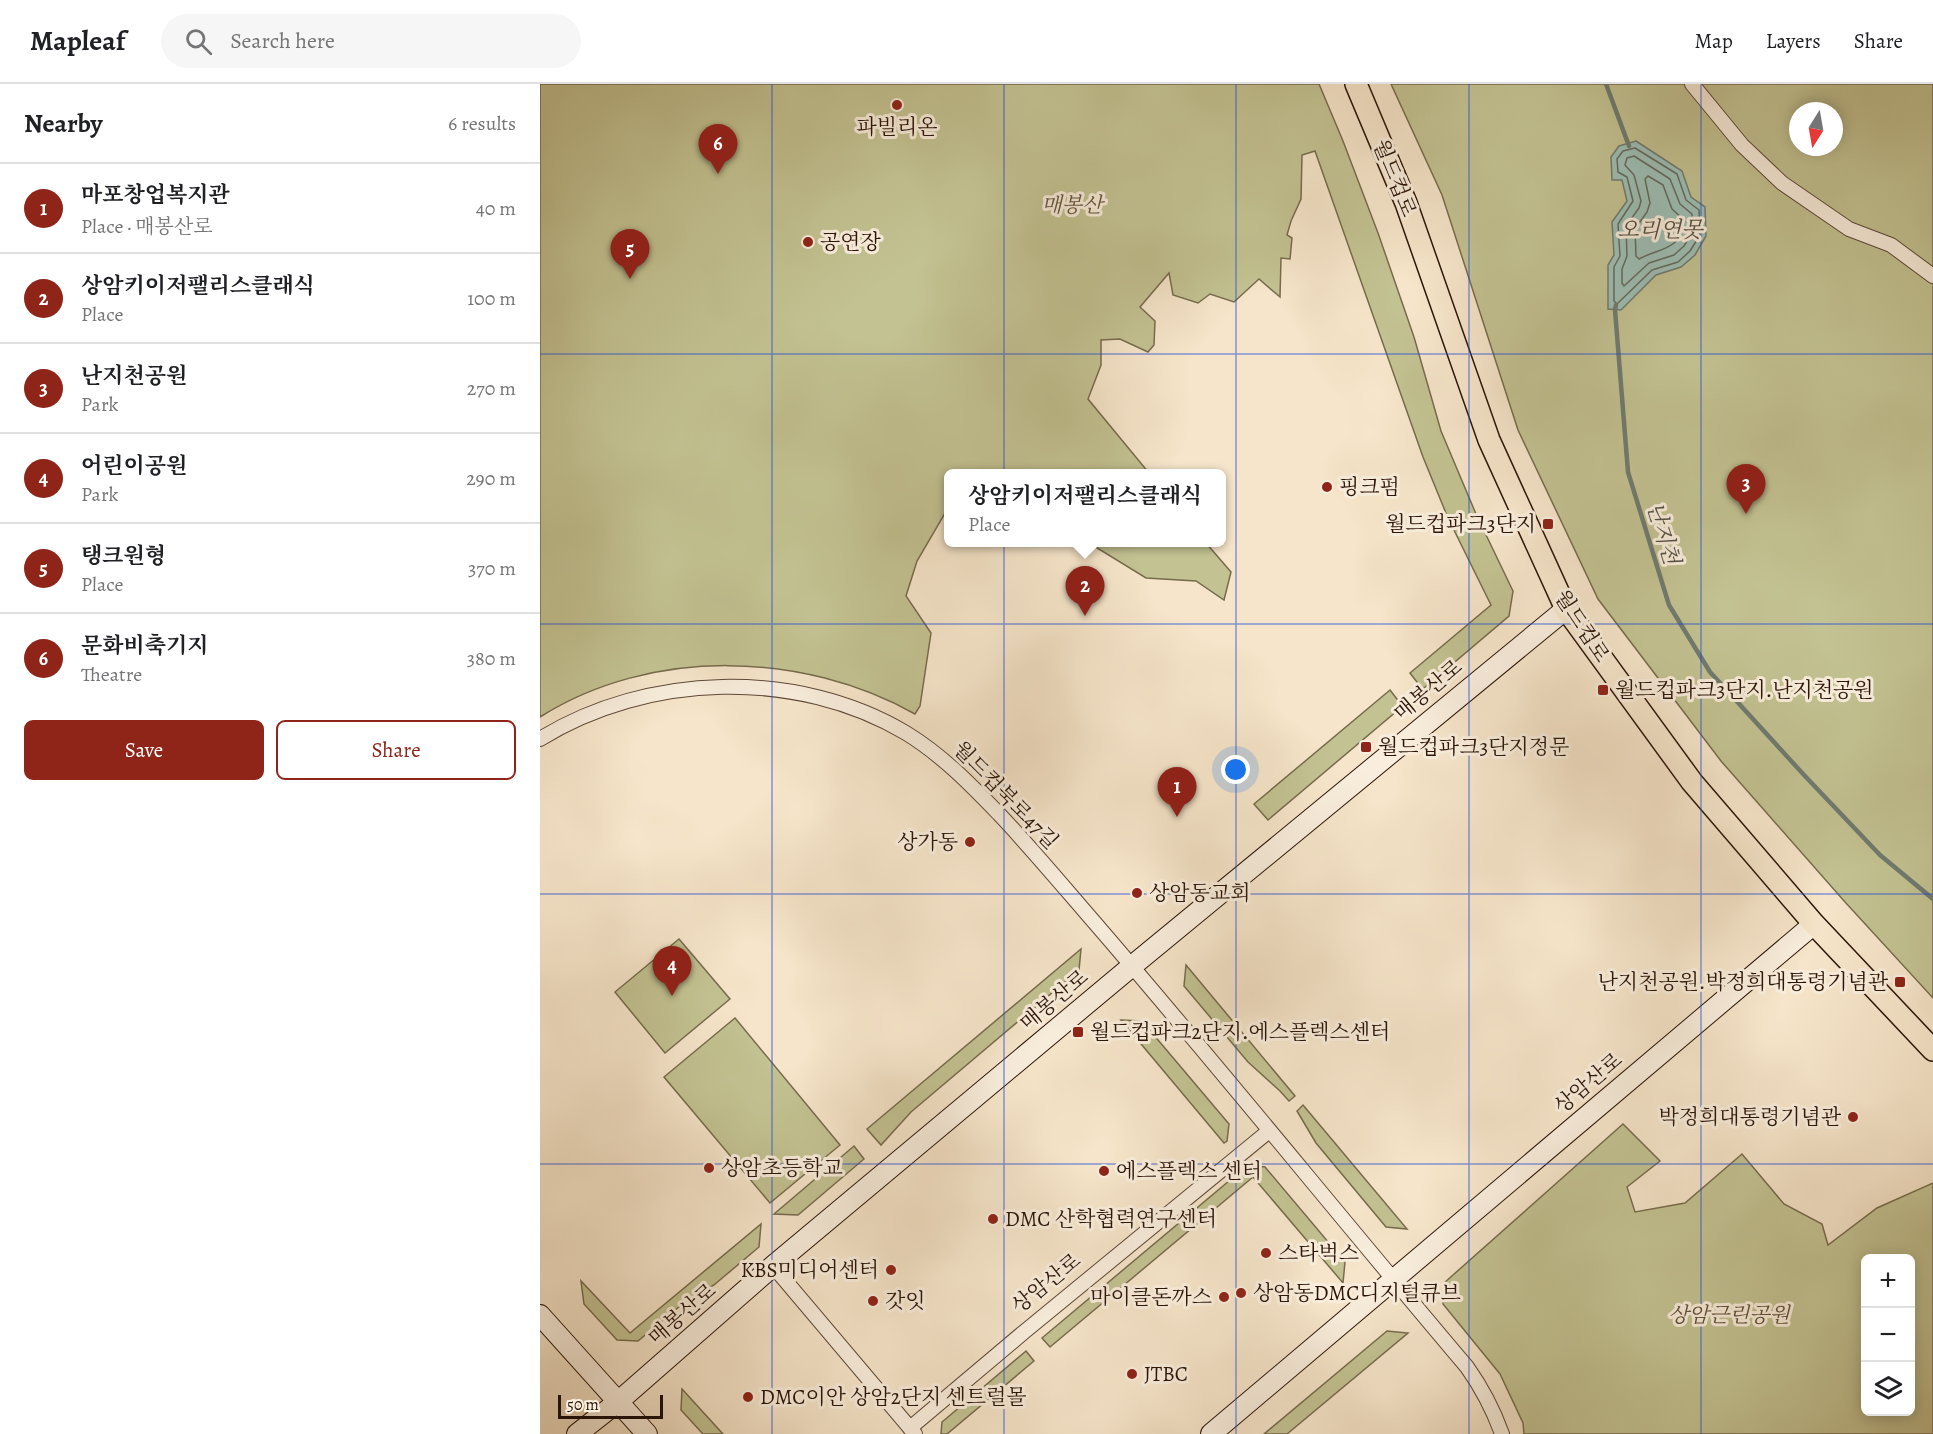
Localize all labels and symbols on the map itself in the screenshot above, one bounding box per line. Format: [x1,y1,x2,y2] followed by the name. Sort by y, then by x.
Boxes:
[890,98,904,112] marker: 파빌리온
[1789,102,1843,156] north arrow
[856,113,938,141] place label: 파빌리온
[698,124,738,174] pin: 6
[1367,135,1423,221] street label: 월드컵로
[1042,191,1105,219] park label: 매봉산
[1617,215,1704,245] water label: 오리연못
[820,228,882,256] place label: 공연장
[610,230,650,279] pin: 5
[801,235,815,249] marker: 공연장
[1726,464,1766,514] pin: 3
[1339,473,1400,501] place label: 핑크펌
[1320,480,1334,494] marker: 핑크펌
[1639,498,1687,570] water label: 난지천
[1385,510,1536,538] place label: 월드컵파크3단지
[1541,517,1555,531] marker: 월드컵파크3단지
[1066,566,1104,616] pin: 2
[1548,584,1616,668] street label: 월드컵로
[1388,653,1468,727] street label: 매봉산로
[1615,676,1874,704] place label: 월드컵파크3단지.난지천공원
[1596,683,1610,697] marker: 월드컵파크3단지.난지천공원
[1378,733,1569,761] place label: 월드컵파크3단지정문
[947,735,1065,855] street label: 월드컵북로47길
[1359,740,1373,754] marker: 월드컵파크3단지정문
[1221,755,1250,784] your location
[1158,768,1196,817] pin: 1
[897,828,958,856] place label: 상가동
[963,835,977,849] marker: 상가동
[1149,879,1250,907] place label: 상암동교회
[1130,886,1144,900] marker: 상암동교회
[652,946,692,996] pin: 4
[1014,963,1094,1037] street label: 매봉산로
[1598,968,1889,996] place label: 난지천공원.박정희대통령기념관
[1893,975,1907,989] marker: 난지천공원.박정희대통령기념관
[1090,1018,1390,1046] place label: 월드컵파크2단지.에스플렉스센터
[1071,1025,1085,1039] marker: 월드컵파크2단지.에스플렉스센터
[1548,1046,1628,1120] street label: 상암산로
[1658,1103,1842,1131] place label: 박정희대통령기념관
[1846,1110,1860,1124] marker: 박정희대통령기념관
[721,1154,843,1182] place label: 상암초등학교
[1116,1157,1262,1185] place label: 에스플렉스 센터
[702,1161,716,1175] marker: 상암초등학교
[1097,1164,1111,1178] marker: 에스플렉스 센터
[1005,1205,1217,1233] place label: DMC 산학협력연구센터
[986,1212,1000,1226] marker: DMC 산학협력연구센터
[1278,1239,1359,1267] place label: 스타벅스
[1259,1246,1273,1260] marker: 스타벅스
[1006,1247,1086,1319] street label: 상암산로
[741,1256,879,1284] place label: KBS미디어센터
[884,1263,898,1277] marker: KBS미디어센터
[642,1277,722,1351] street label: 매봉산로
[1253,1279,1461,1307] place label: 상암동DMC디지털큐브
[1090,1283,1212,1311] place label: 마이클돈까스
[1234,1286,1248,1300] marker: 상암동DMC디지털큐브
[885,1287,926,1315] place label: 갓잇
[1217,1290,1231,1304] marker: 마이클돈까스
[866,1294,880,1308] marker: 갓잇
[1668,1301,1792,1329] park label: 상암근린공원
[1144,1360,1188,1388] place label: JTBC
[1125,1367,1139,1381] marker: JTBC
[760,1383,1027,1411] place label: DMC이안 상암2단지 센트럴몰
[741,1390,755,1404] marker: DMC이안 상암2단지 센트럴몰
[558,1392,663,1420] scale bar

